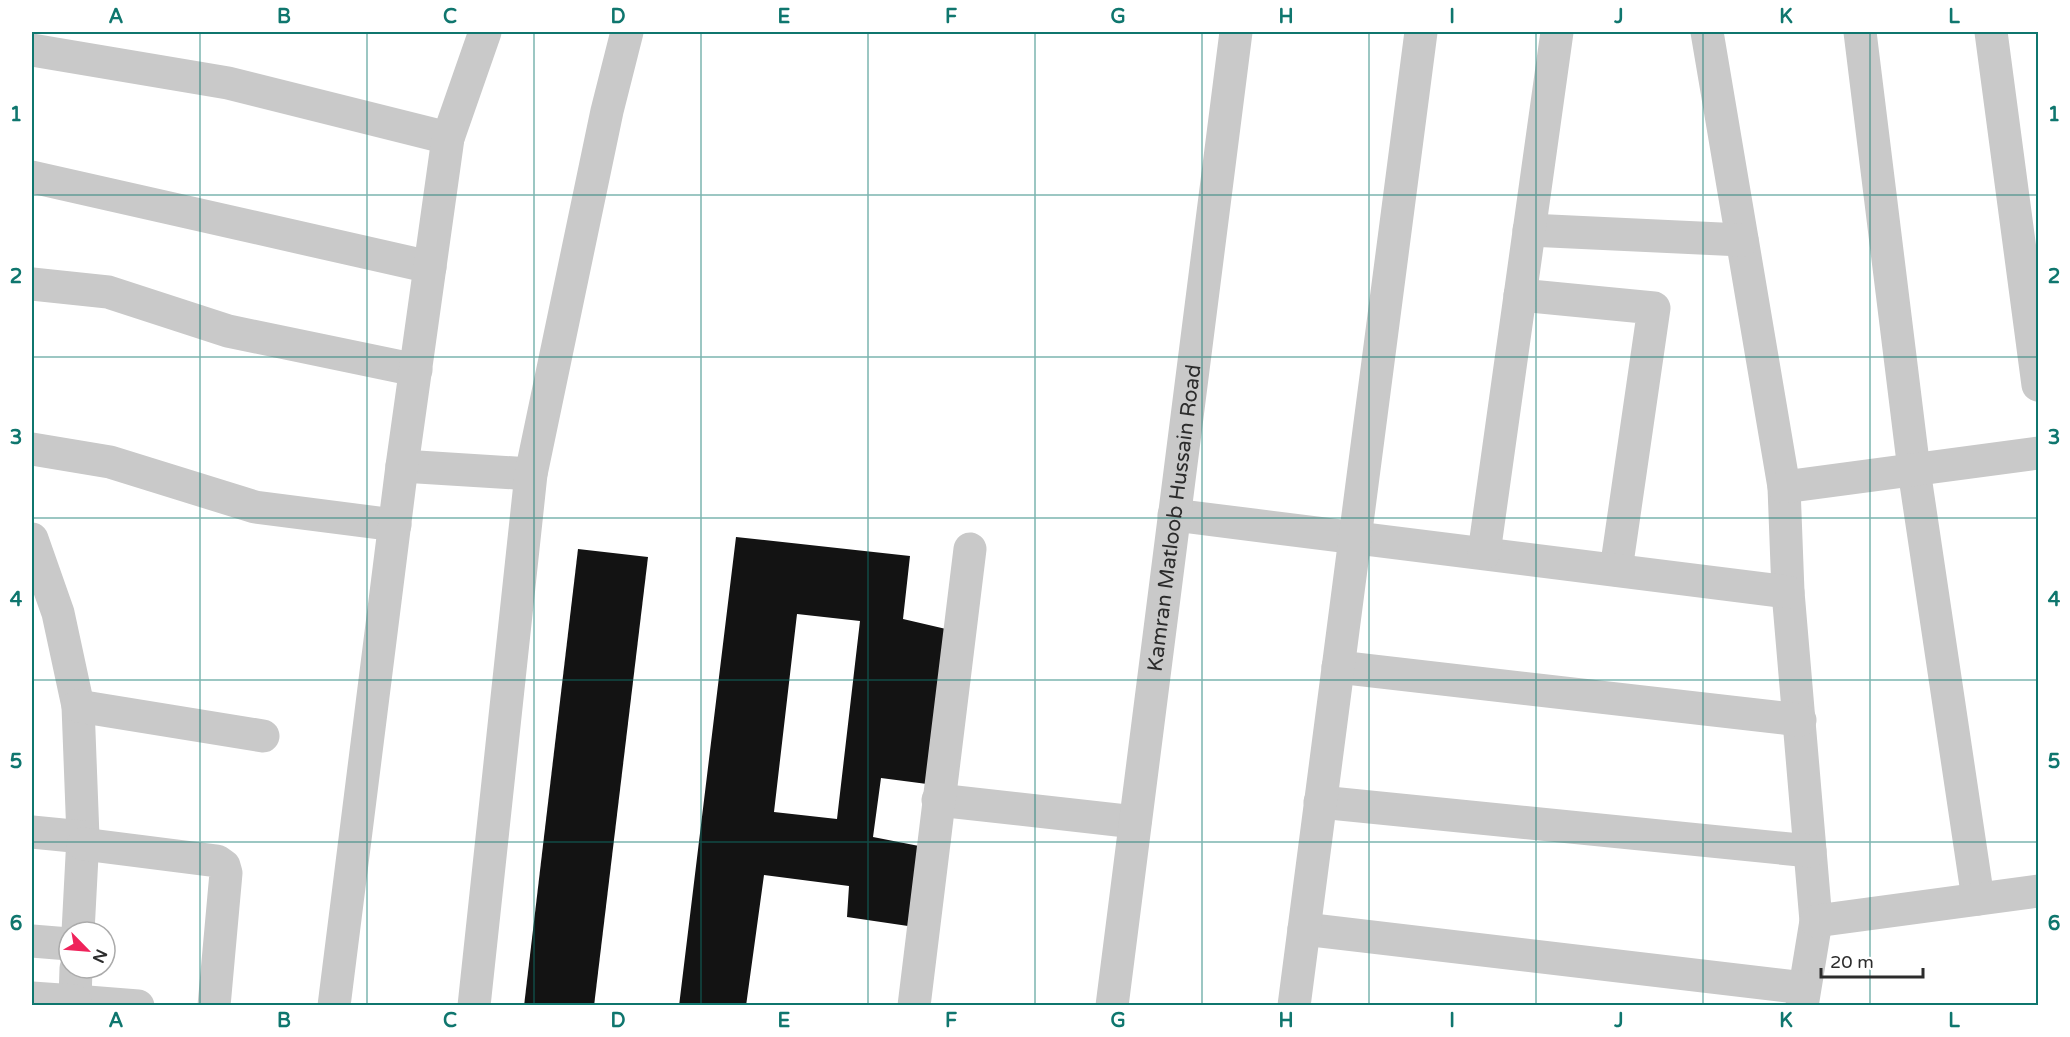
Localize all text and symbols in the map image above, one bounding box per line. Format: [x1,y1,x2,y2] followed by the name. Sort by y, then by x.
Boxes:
[109,5,124,29] text: A
[277,5,291,29] text: B
[443,5,457,29] text: C
[610,5,626,29] text: D
[778,5,791,29] text: E
[945,5,957,29] text: F
[1110,5,1126,29] text: G
[1278,5,1294,29] text: H
[1449,5,1455,29] text: I
[1613,5,1624,29] text: J
[1779,5,1793,29] text: K
[1948,5,1960,29] text: L
[10,103,22,127] text: 1
[2048,103,2060,127] text: 1
[10,265,22,289] text: 2
[2048,265,2060,289] text: 2
[1143,363,1207,673] street label: Kamran Matloob Hussain Road
[10,426,22,450] text: 3
[2048,426,2060,450] text: 3
[10,588,23,612] text: 4
[2048,588,2061,612] text: 4
[10,750,22,774] text: 5
[2048,750,2060,774] text: 5
[10,912,22,936] text: 6
[2048,912,2060,936] text: 6
[57,920,117,980] north arrow
[1821,941,1923,979] scale bar
[88,946,111,966] text: N
[1830,951,1874,973] text: 20 m
[109,1009,124,1033] text: A
[277,1009,291,1033] text: B
[443,1009,457,1033] text: C
[610,1009,626,1033] text: D
[778,1009,791,1033] text: E
[945,1009,957,1033] text: F
[1110,1009,1126,1033] text: G
[1278,1009,1294,1033] text: H
[1449,1009,1455,1033] text: I
[1613,1009,1624,1033] text: J
[1779,1009,1793,1033] text: K
[1948,1009,1960,1033] text: L

